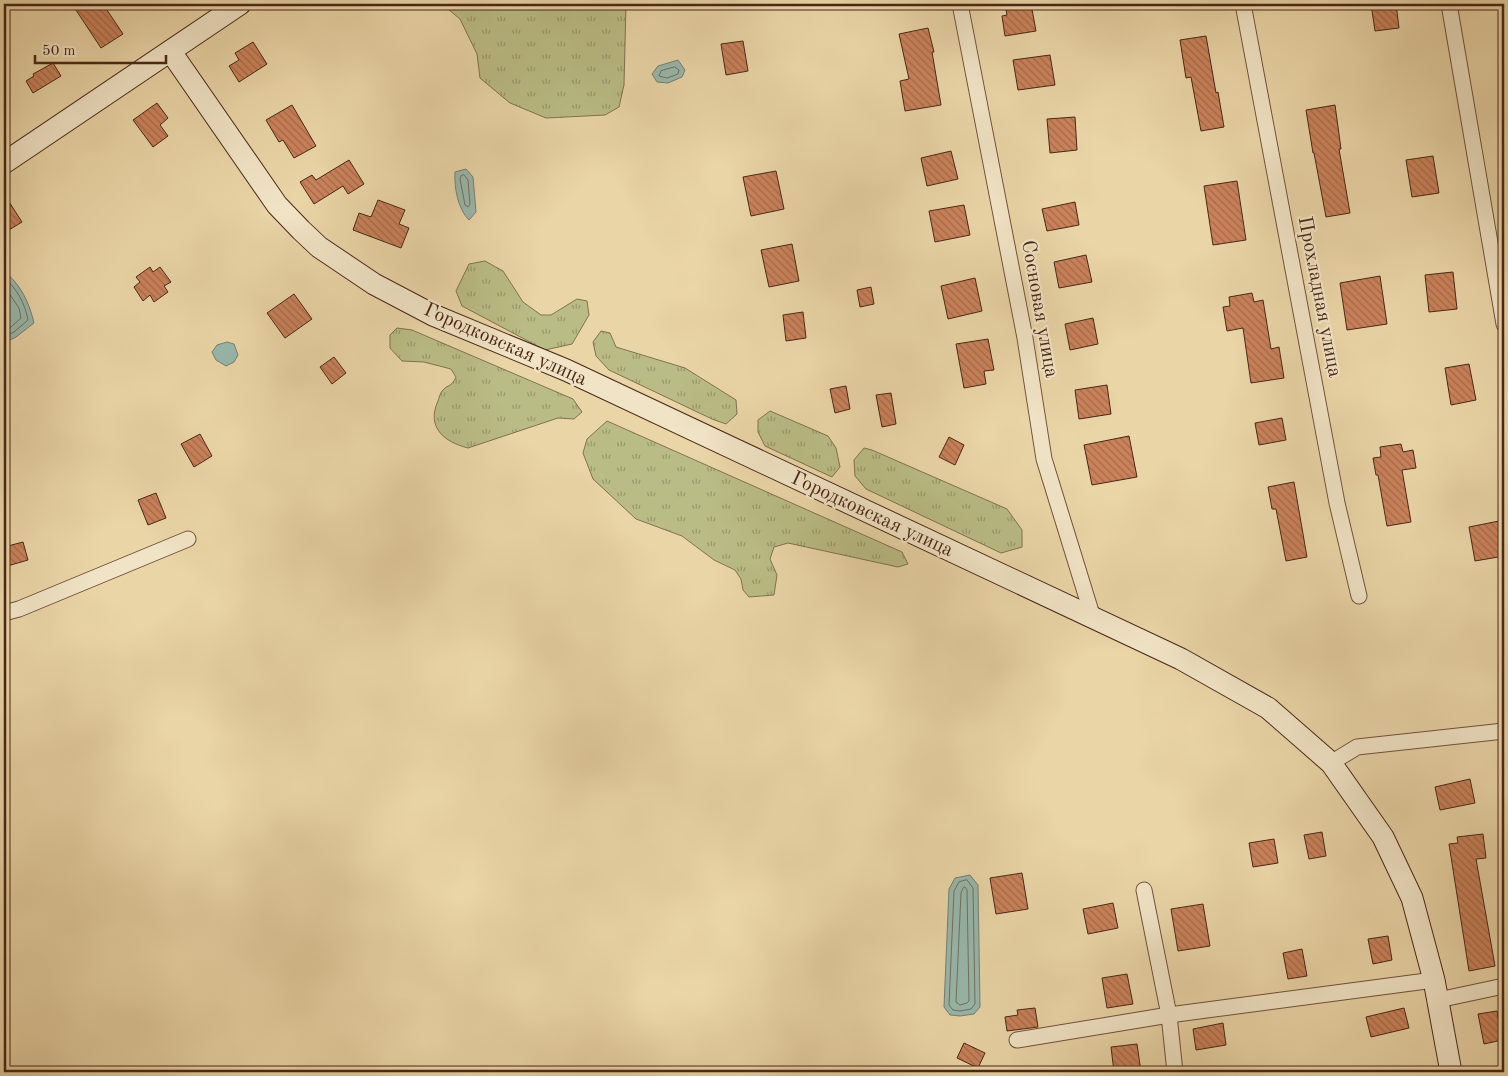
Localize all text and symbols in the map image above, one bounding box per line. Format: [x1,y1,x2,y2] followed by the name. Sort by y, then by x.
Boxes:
[35,32,166,64] scale bar
[42,44,76,59] text: 50 m
[1294,215,1344,379] street label: Прохладная улица
[1017,239,1061,380] street label: Сосновая улица
[420,300,590,390] street label: Городковская улица
[788,469,956,561] street label: Городковская улица

